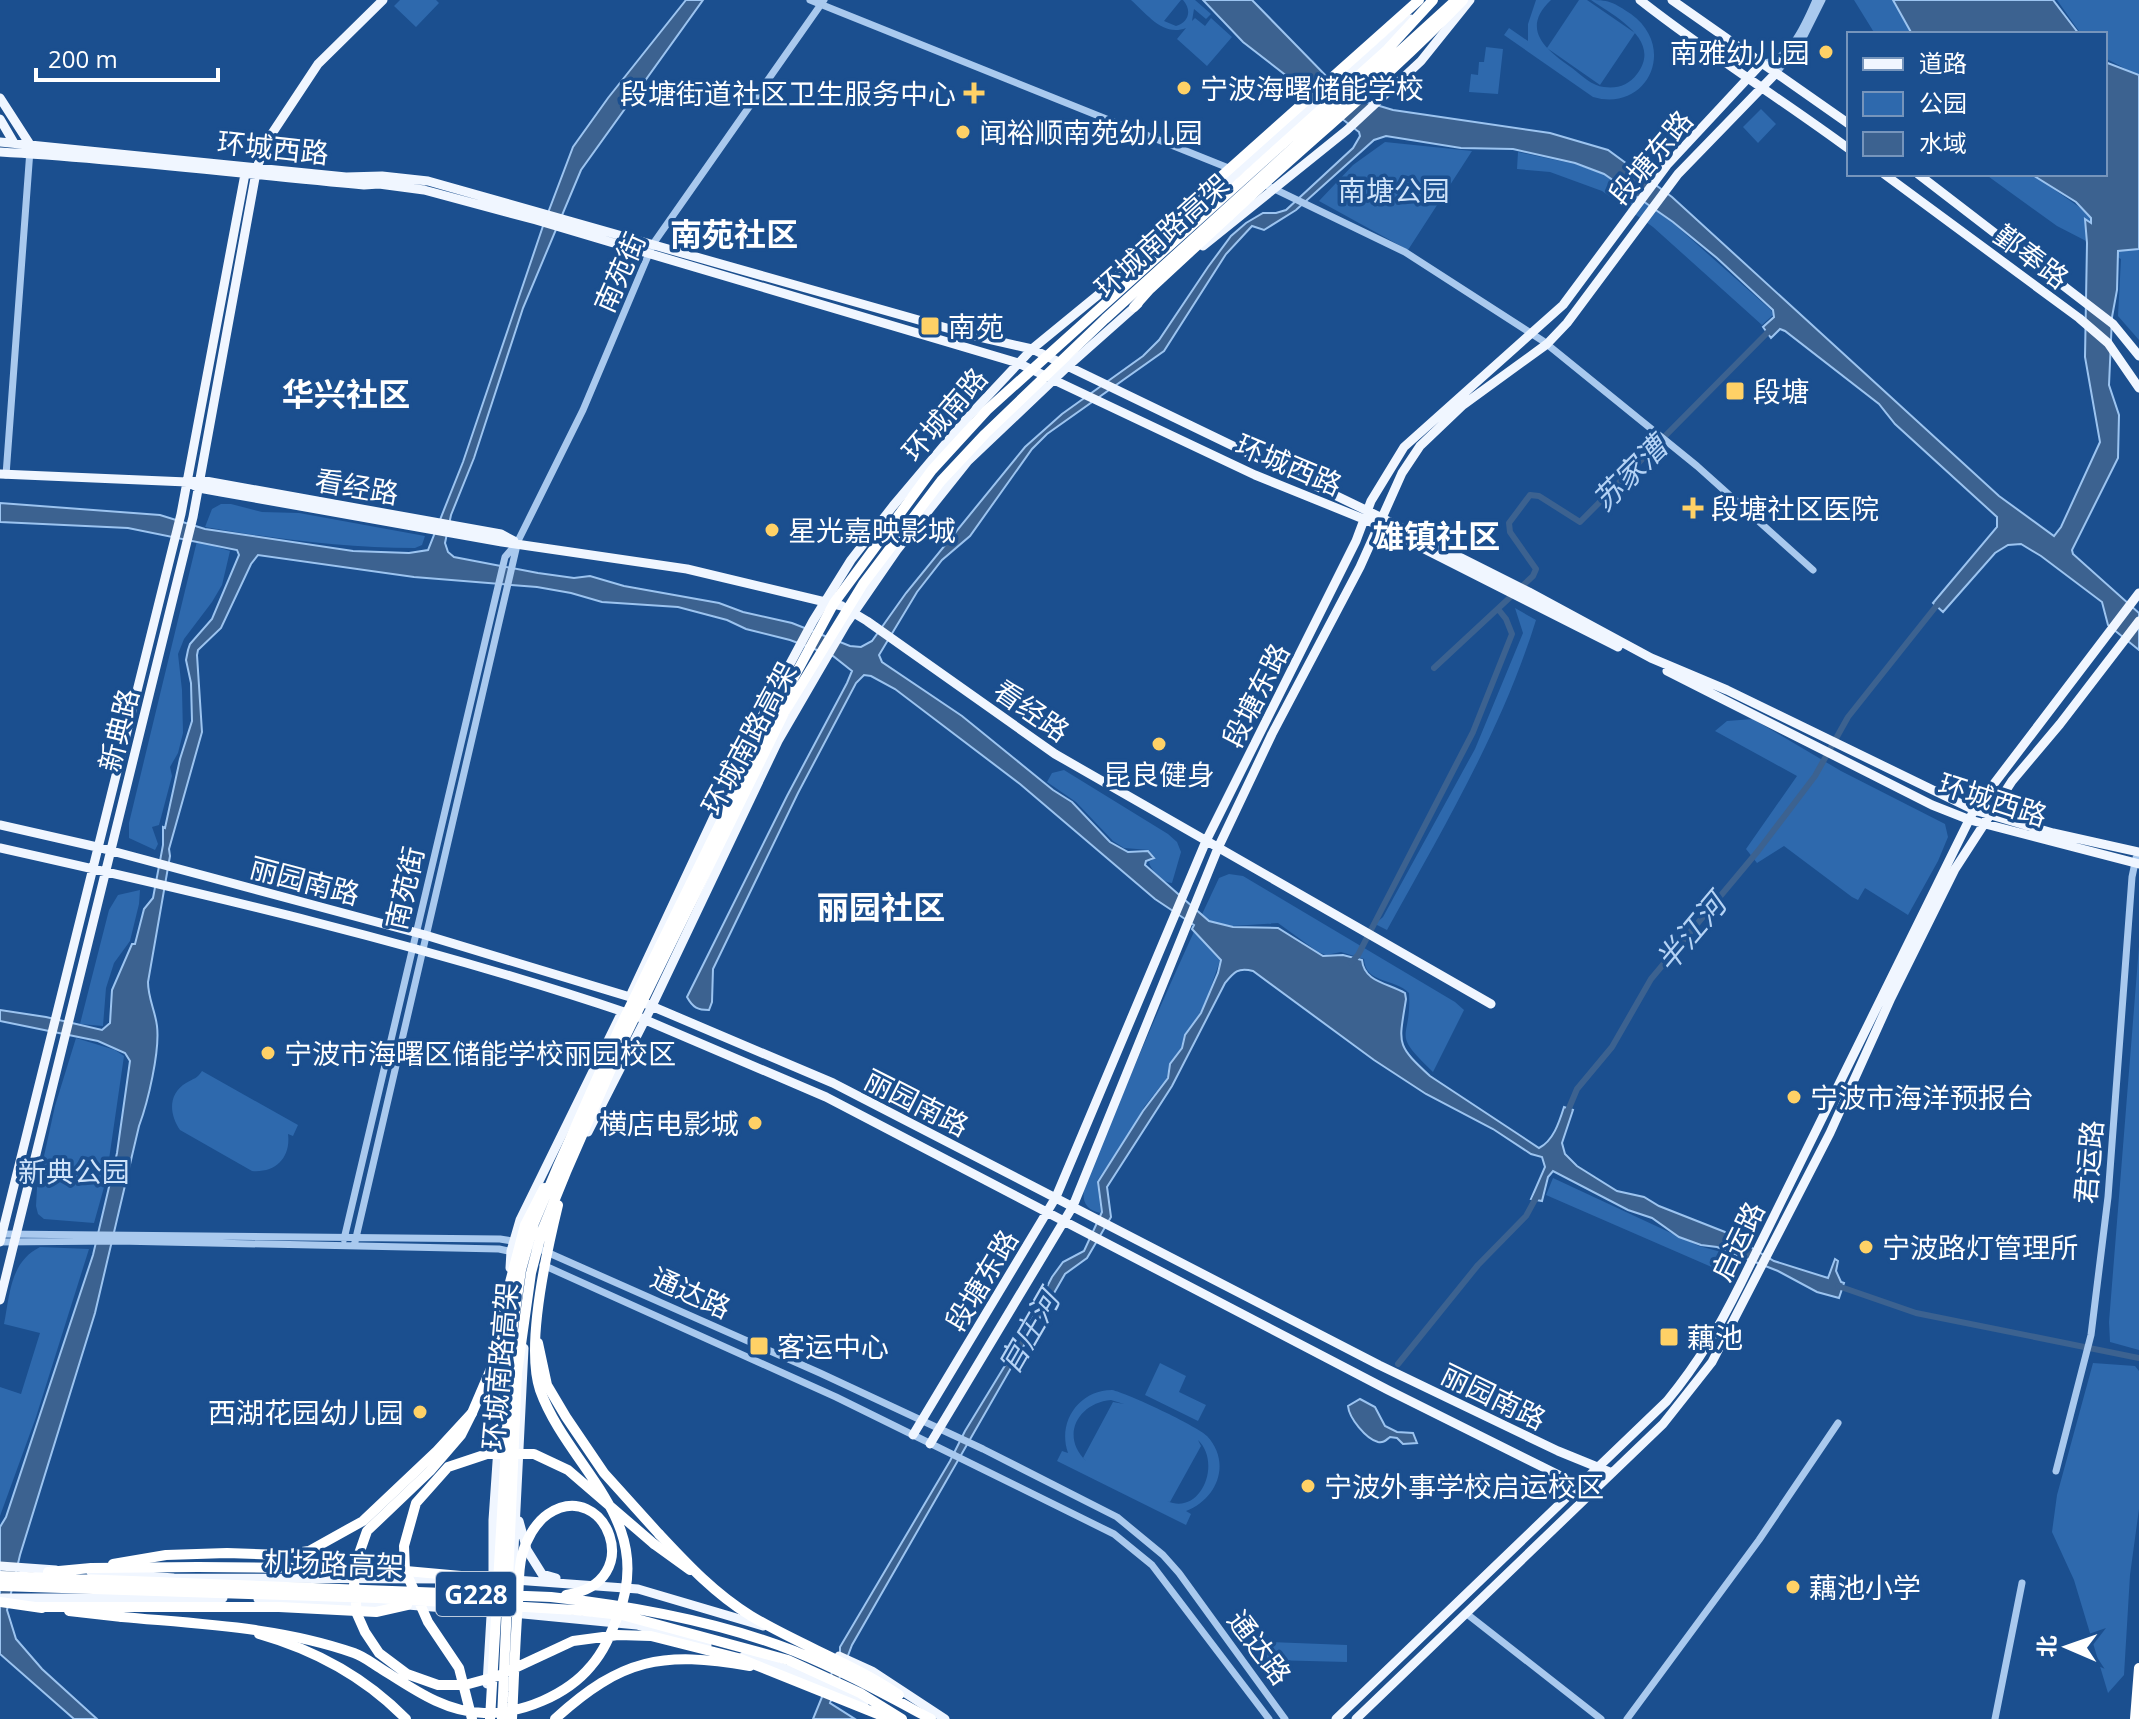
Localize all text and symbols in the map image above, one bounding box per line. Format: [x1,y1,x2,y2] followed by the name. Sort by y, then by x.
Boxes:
[36,32,218,82] scale bar
[1847,32,2107,176] legend
[1670,33,1810,71] place label: 南雅幼儿园
[48,42,118,75] text: 200 m
[1817,43,1835,61] marker: 南雅幼儿园
[1919,46,1967,79] text: 道路
[1200,69,1424,107] place label: 宁波海曙储能学校
[620,74,956,112] place label: 段塘街道社区卫生服务中心
[1175,79,1193,97] marker: 宁波海曙储能学校
[963,82,985,104] marker: 段塘街道社区卫生服务中心
[1919,86,1967,119] text: 公园
[1599,102,1701,212] street label: 段塘东路
[979,113,1203,151] place label: 闻裕顺南苑幼儿园
[215,122,331,172] street label: 环城西路
[954,123,972,141] marker: 闻裕顺南苑幼儿园
[1919,126,1967,159] text: 水域
[1086,165,1236,305] street label: 环城南路高架
[1338,171,1450,209] park label: 南塘公园
[670,212,798,255] district label: 南苑社区
[1987,216,2077,296] street label: 鄞奉路
[585,226,653,318] street label: 南苑街
[948,307,1004,345] place label: 南苑
[919,315,941,337] marker: 南苑
[893,359,995,469] street label: 环城南路
[282,372,410,415] district label: 华兴社区
[1753,372,1809,410] place label: 段塘
[1724,380,1746,402] marker: 段塘
[1583,423,1679,519] water label: 苏家漕
[1230,425,1348,503] street label: 环城西路
[312,460,402,512] street label: 看经路
[1711,489,1879,527] place label: 段塘社区医院
[1682,497,1704,519] marker: 段塘社区医院
[788,511,956,549] place label: 星光嘉映影城
[1372,514,1500,557] district label: 雄镇社区
[763,521,781,539] marker: 星光嘉映影城
[1213,636,1297,754] street label: 段塘东路
[692,655,804,821] street label: 环城南路高架
[987,670,1077,750] street label: 看经路
[89,685,147,775] street label: 新典路
[1150,735,1168,753] marker: 昆良健身
[1103,755,1215,793] place label: 昆良健身
[1934,764,2052,834] street label: 环城西路
[376,843,432,933] street label: 南苑街
[246,847,364,913] street label: 丽园南路
[1645,881,1738,980] water label: 半江河
[817,885,945,928] district label: 丽园社区
[284,1034,676,1072] place label: 宁波市海曙区储能学校丽园校区
[259,1044,277,1062] marker: 宁波市海曙区储能学校丽园校区
[858,1060,976,1144] street label: 丽园南路
[1810,1078,2034,1116] place label: 宁波市海洋预报台
[1785,1088,1803,1106] marker: 宁波市海洋预报台
[599,1104,739,1142] place label: 横店电影城
[746,1114,764,1132] marker: 横店电影城
[2065,1118,2111,1206] street label: 君运路
[18,1152,130,1190] park label: 新典公园
[1702,1195,1772,1287] street label: 启运路
[936,1222,1026,1338] street label: 段塘东路
[1882,1228,2078,1266] place label: 宁波路灯管理所
[1857,1238,1875,1256] marker: 宁波路灯管理所
[645,1258,737,1326] street label: 通达路
[988,1278,1071,1381] water label: 官庄河
[473,1281,525,1451] street label: 环城南路高架
[1687,1318,1743,1356] place label: 藕池
[1658,1326,1680,1348] marker: 藕池
[777,1327,889,1365] place label: 客运中心
[748,1335,770,1357] marker: 客运中心
[1435,1354,1553,1438] street label: 丽园南路
[208,1393,404,1431] place label: 西湖花园幼儿园
[411,1403,429,1421] marker: 西湖花园幼儿园
[1324,1467,1604,1505] place label: 宁波外事学校启运校区
[1299,1477,1317,1495] marker: 宁波外事学校启运校区
[263,1542,405,1584] street label: 机场路高架
[1809,1568,1921,1606] place label: 藕池小学
[436,1572,516,1616] road number: G228
[1784,1578,1802,1596] marker: 藕池小学
[1220,1602,1300,1692] street label: 通达路
[2027,1607,2107,1687] north arrow
[2031,1635,2061,1658] text: 北

